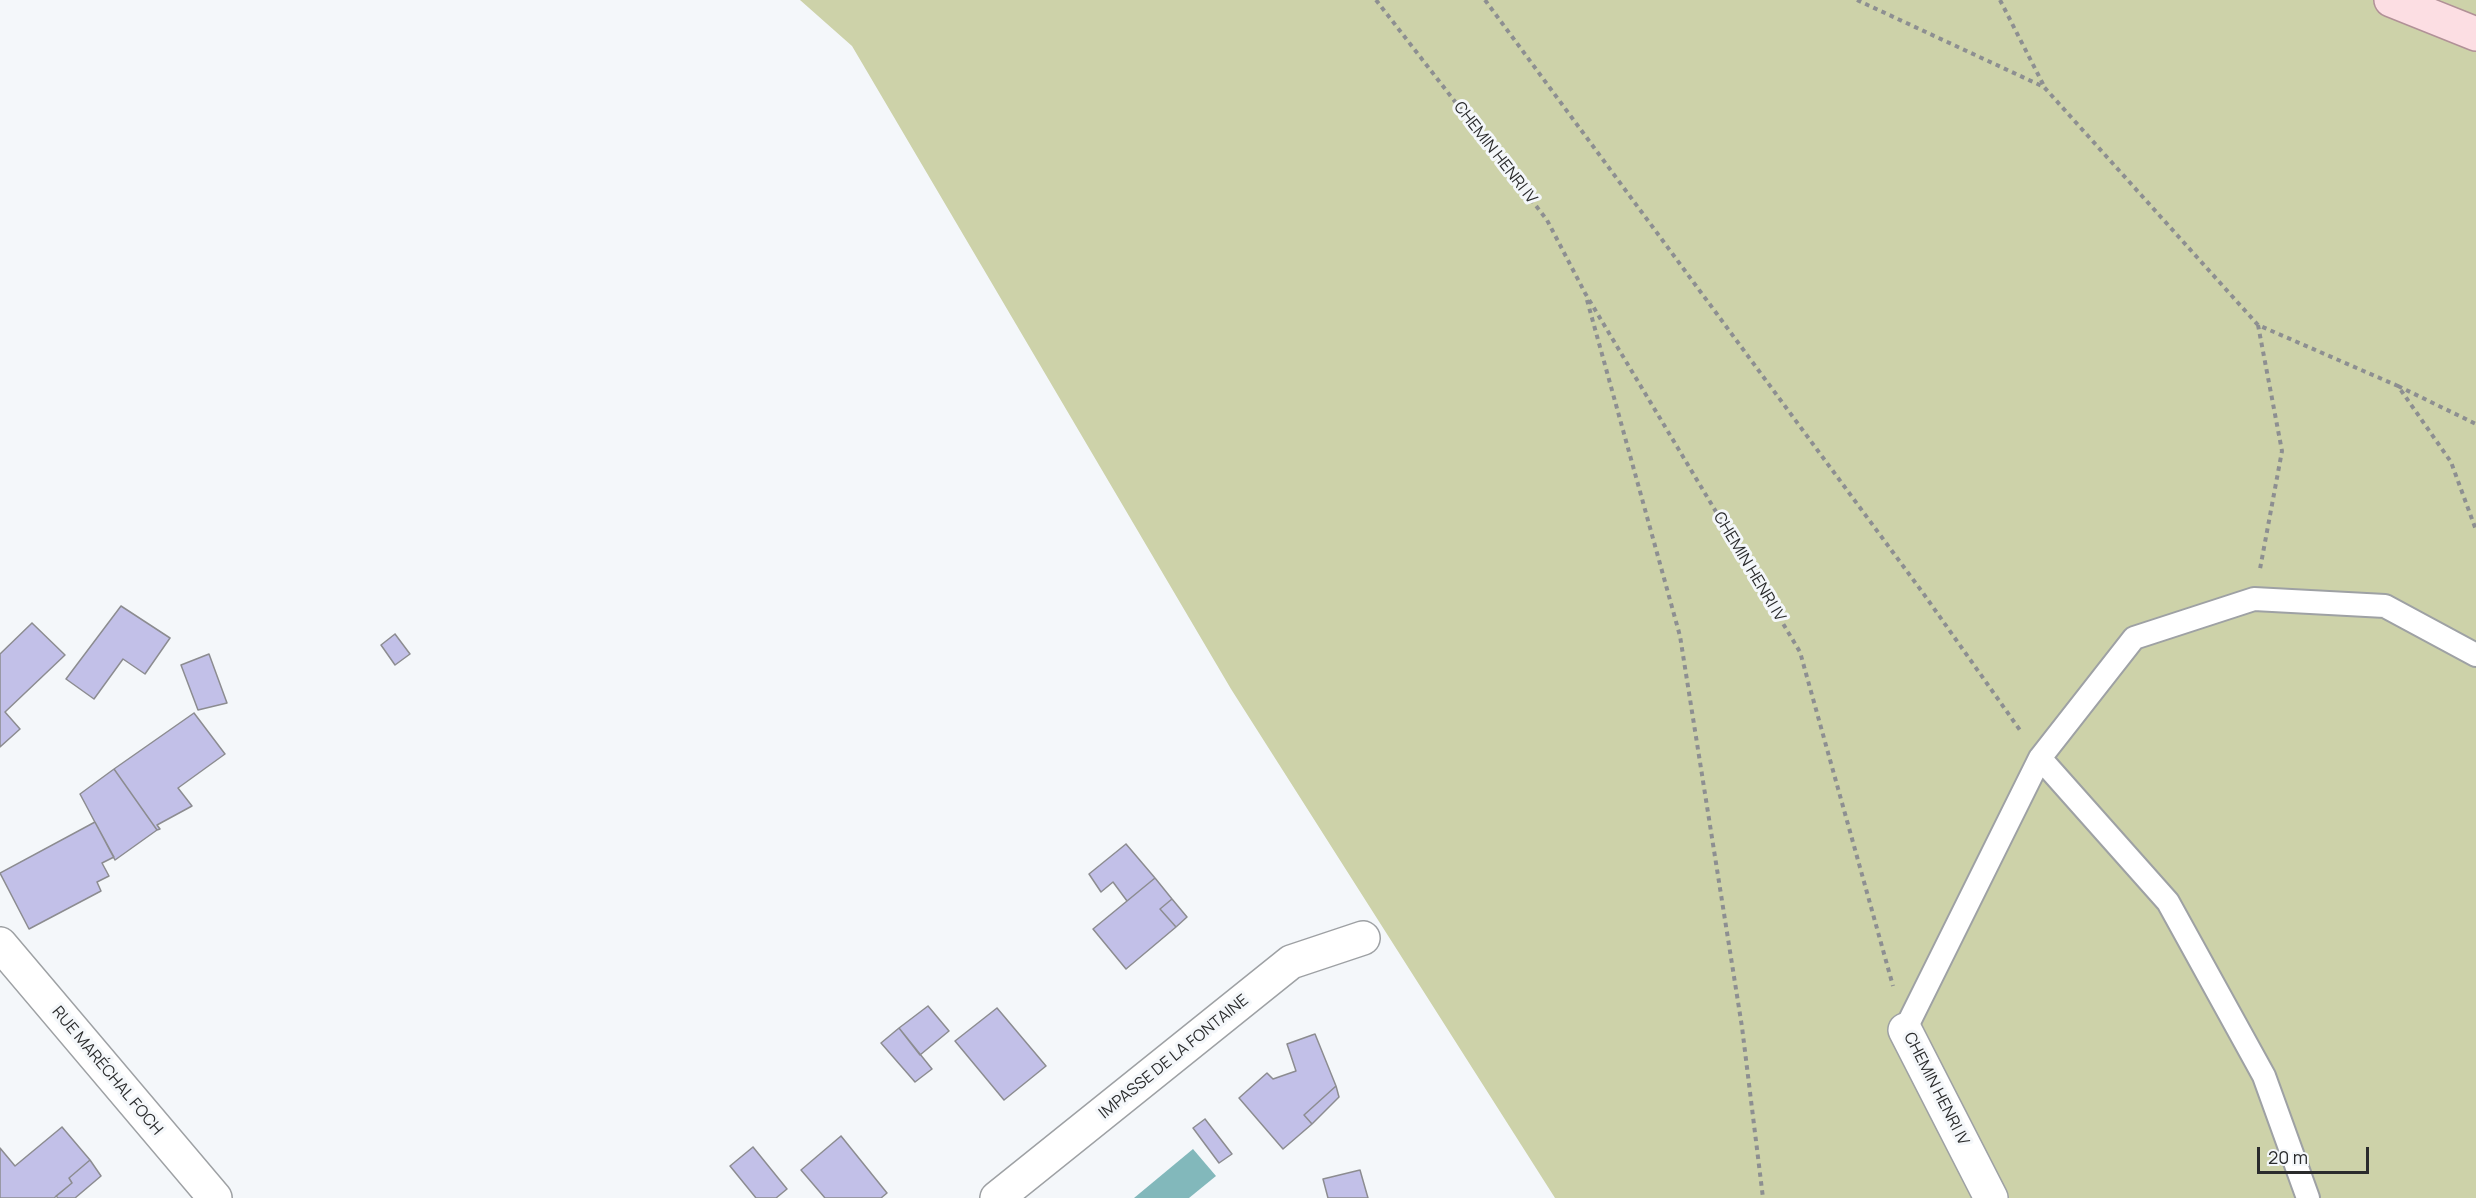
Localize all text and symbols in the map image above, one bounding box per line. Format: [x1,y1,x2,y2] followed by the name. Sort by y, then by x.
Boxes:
[1449,98,1541,208] street label: CHEMIN HENRI IV
[1709,509,1789,625] street label: CHEMIN HENRI IV
[1096,991,1252,1123] street label: IMPASSE DE LA FONTAINE
[48,1003,166,1139] street label: RUE MARÉCHAL FOCH
[1899,1029,1973,1149] street label: CHEMIN HENRI IV
[2260,1135,2372,1173] scale bar
[2268,1145,2308,1169] text: 20 m

